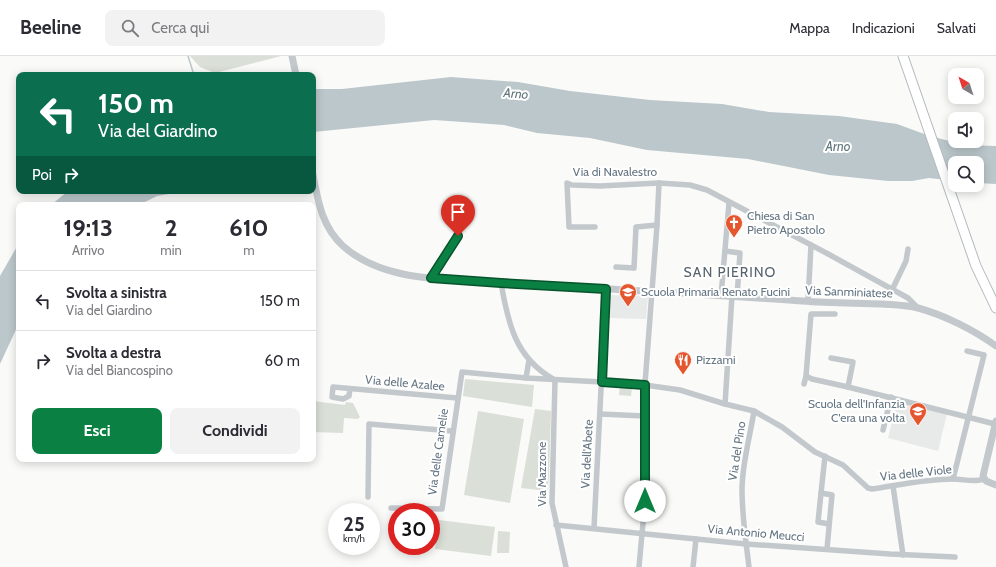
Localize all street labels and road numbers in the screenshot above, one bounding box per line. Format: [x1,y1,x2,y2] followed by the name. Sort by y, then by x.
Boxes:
[573,164,658,179] street label: Via di Navalestro
[805,282,893,301] street label: Via Sanminiatese
[365,372,446,393] street label: Via delle Azalee
[424,408,451,496] street label: Via delle Camelie
[577,419,596,489] street label: Via dell'Abete
[724,420,749,482] street label: Via del Pino
[534,442,549,506] street label: Via Mazzone
[879,461,953,484] street label: Via delle Viole
[707,521,805,544] street label: Via Antonio Meucci

